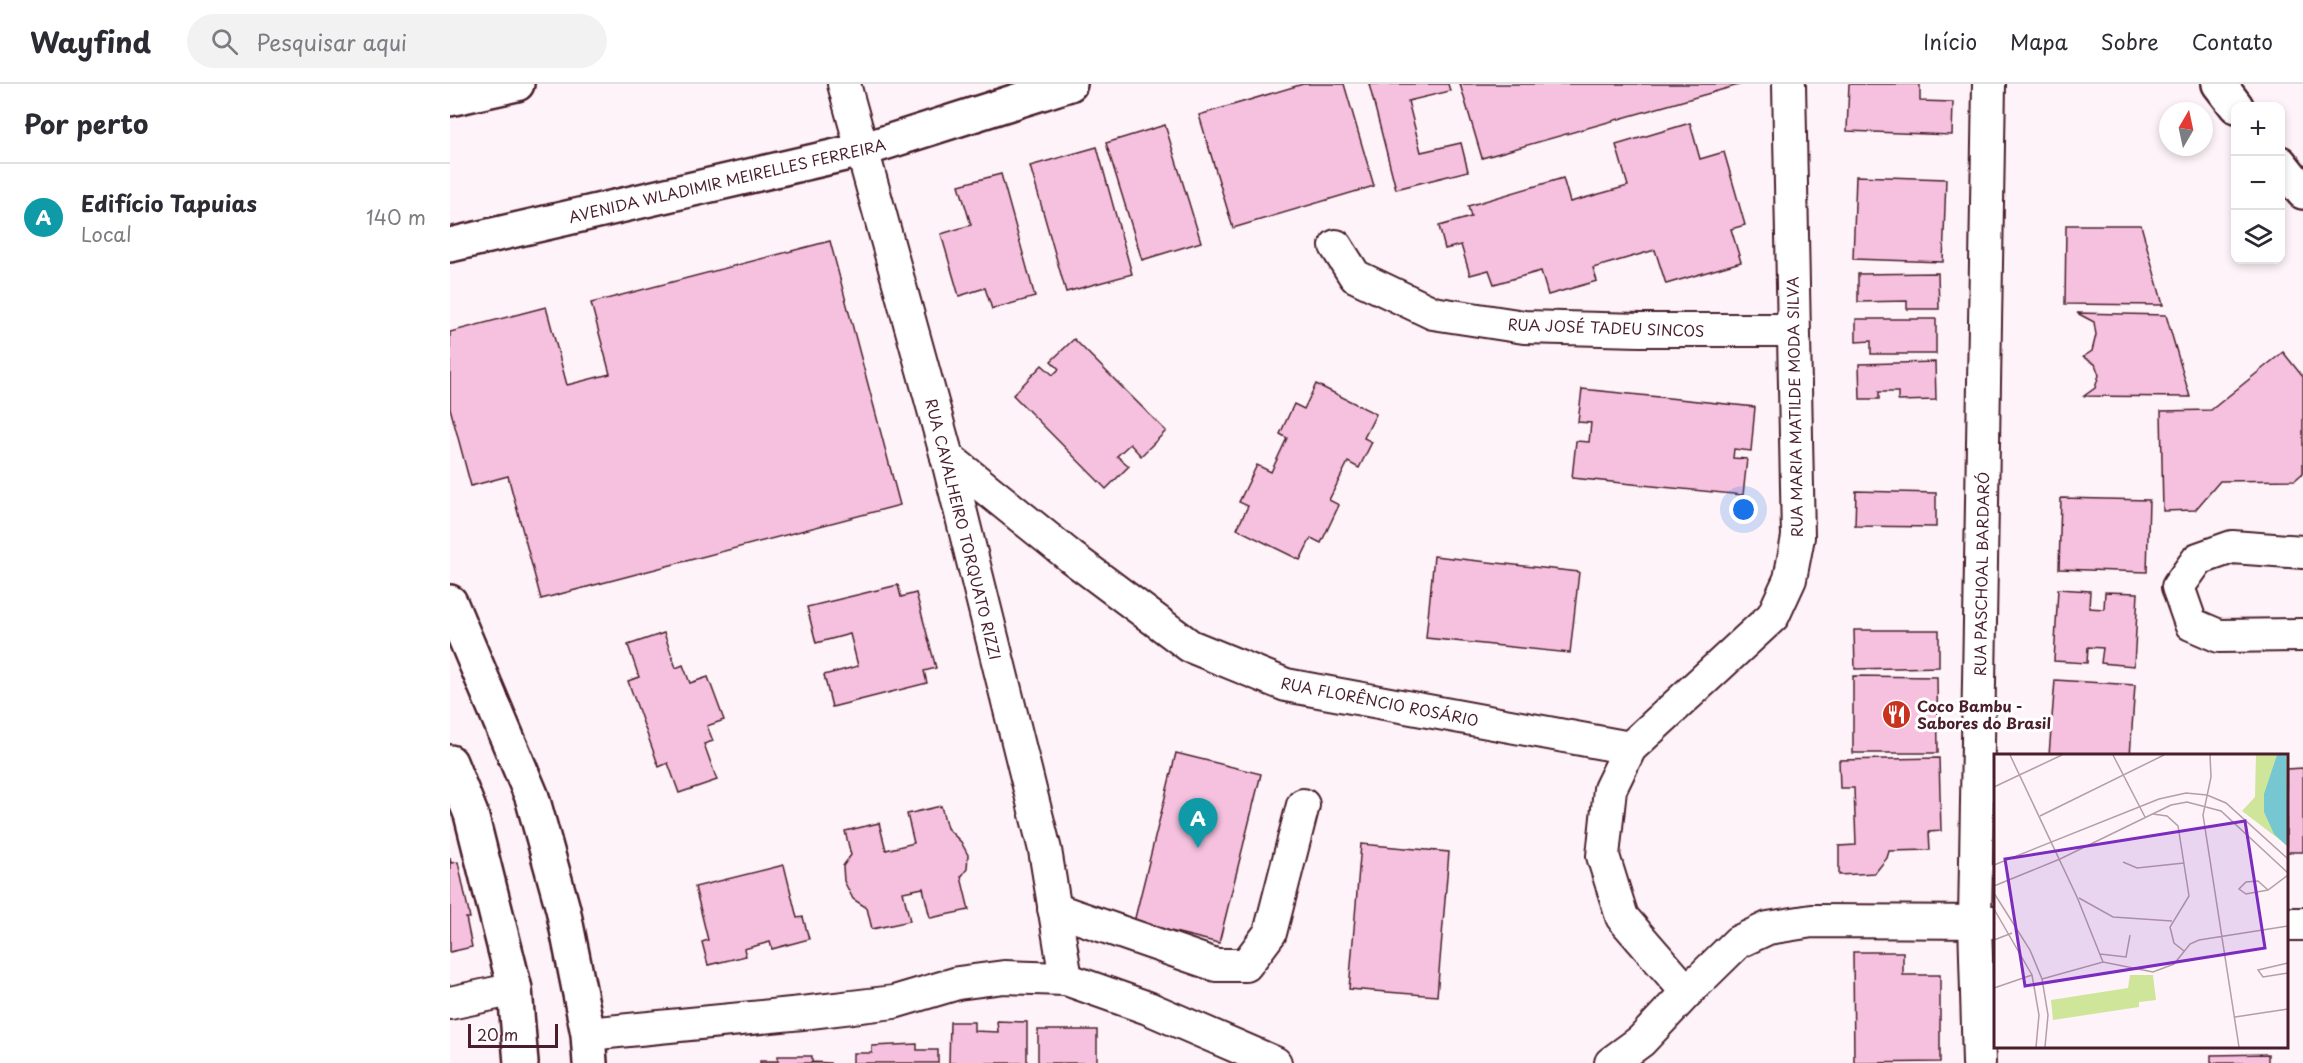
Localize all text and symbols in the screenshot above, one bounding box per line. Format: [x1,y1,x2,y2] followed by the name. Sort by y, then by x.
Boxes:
[187,14,607,68] search box
[30,20,151,63] text: Wayfind
[208,25,241,58] icon: search
[256,25,407,58] text: Pesquisar aqui
[1923,25,1977,57] text: Início
[2010,25,2068,57] text: Mapa
[2101,25,2159,57] text: Sobre
[2192,25,2273,57] text: Contato
[2159,102,2213,156] north arrow
[2231,102,2285,264] map controls
[2231,102,2285,156] button: +
[24,104,148,143] text: Por perto
[566,132,888,228] street label: AVENIDA WLADIMIR MEIRELLES FERREIRA
[2231,156,2285,210] button: −
[81,186,257,219] text: Edifício Tapuias
[36,202,51,232] text: A
[366,202,426,232] text: 140 m
[2231,210,2285,264] button: layers
[81,219,132,249] text: Local
[1780,276,1808,538] street label: RUA MARIA MATILDE MODA SILVA
[1507,312,1705,342] street label: RUA JOSÉ TADEU SINCOS
[920,396,1008,662] street label: RUA CAVALHEIRO TORQUATO RIZZI
[1968,472,1994,676] street label: RUA PASCHOAL BARDARÓ
[1729,495,1758,524] your location
[1279,671,1481,731] street label: RUA FLORÊNCIO ROSÁRIO
[1917,694,2051,734] place label: Coco Bambu - Sabores do Brasil
[1880,698,1912,730] restaurant icon: Coco Bambu - Sabores do Brasil
[1994,754,2288,1048] inset map
[1178,798,1218,848] pin: A
[468,1021,558,1048] scale bar
[477,1022,518,1046] text: 20 m

